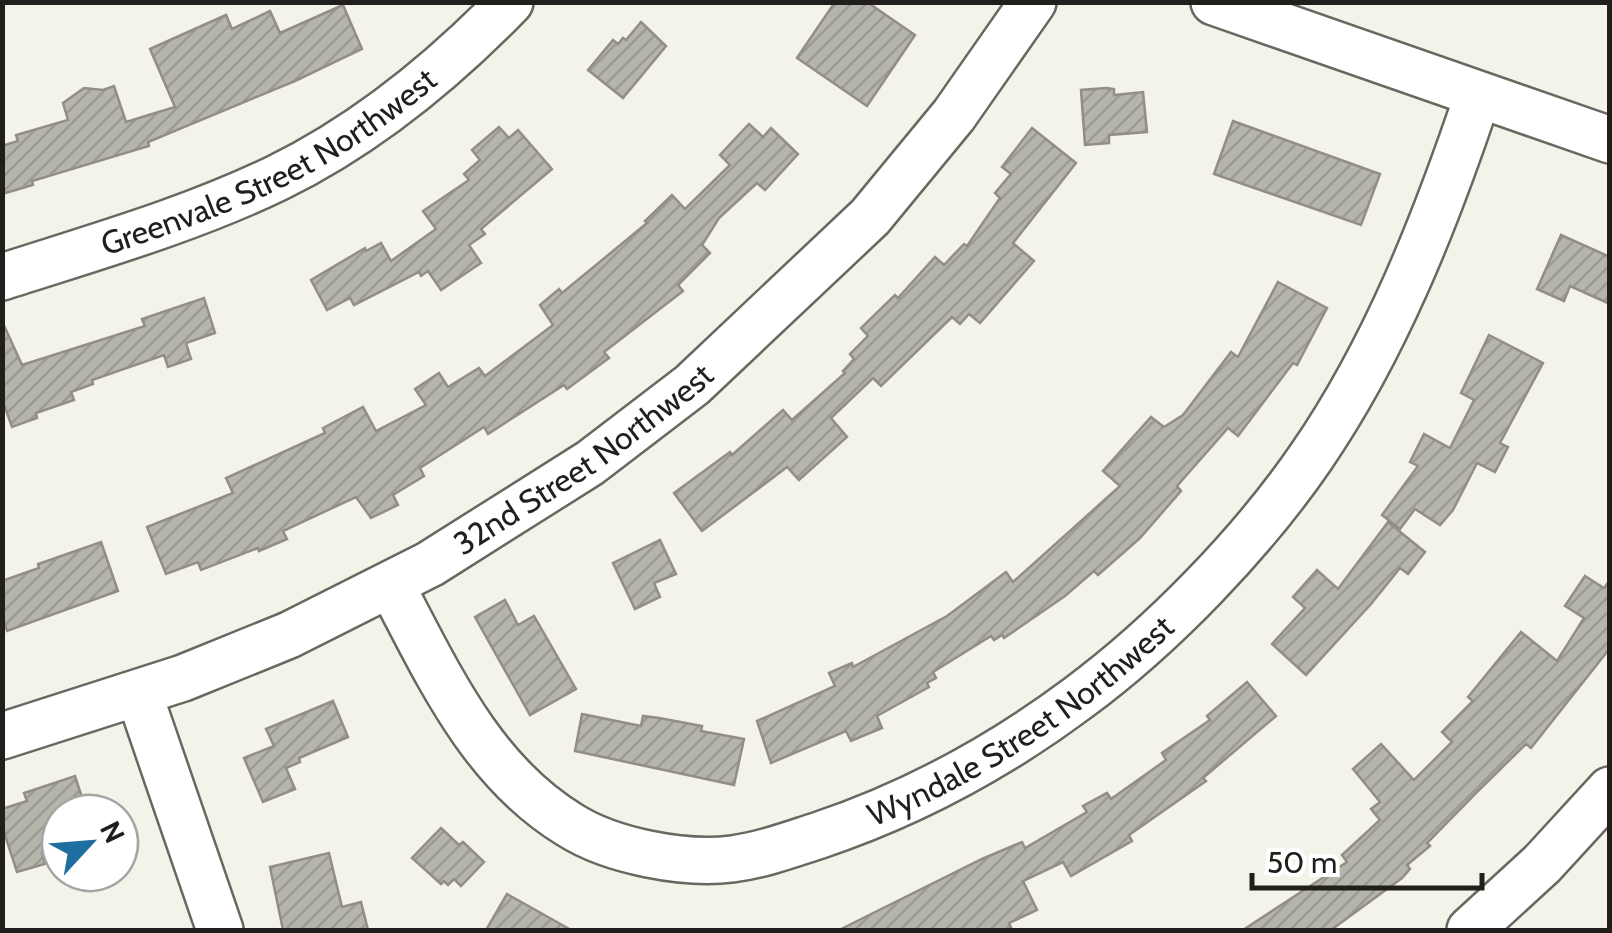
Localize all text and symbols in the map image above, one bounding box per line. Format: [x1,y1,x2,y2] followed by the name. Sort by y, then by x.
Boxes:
[96,59,444,263] street label: Greenvale Street Northwest
[446,355,721,563] street label: 32nd Street Northwest
[862,607,1181,834] street label: Wyndale Street Northwest
[40,793,140,893] north arrow
[93,816,132,848] text: N
[1252,828,1482,890] scale bar
[1267,844,1337,881] text: 50 m

